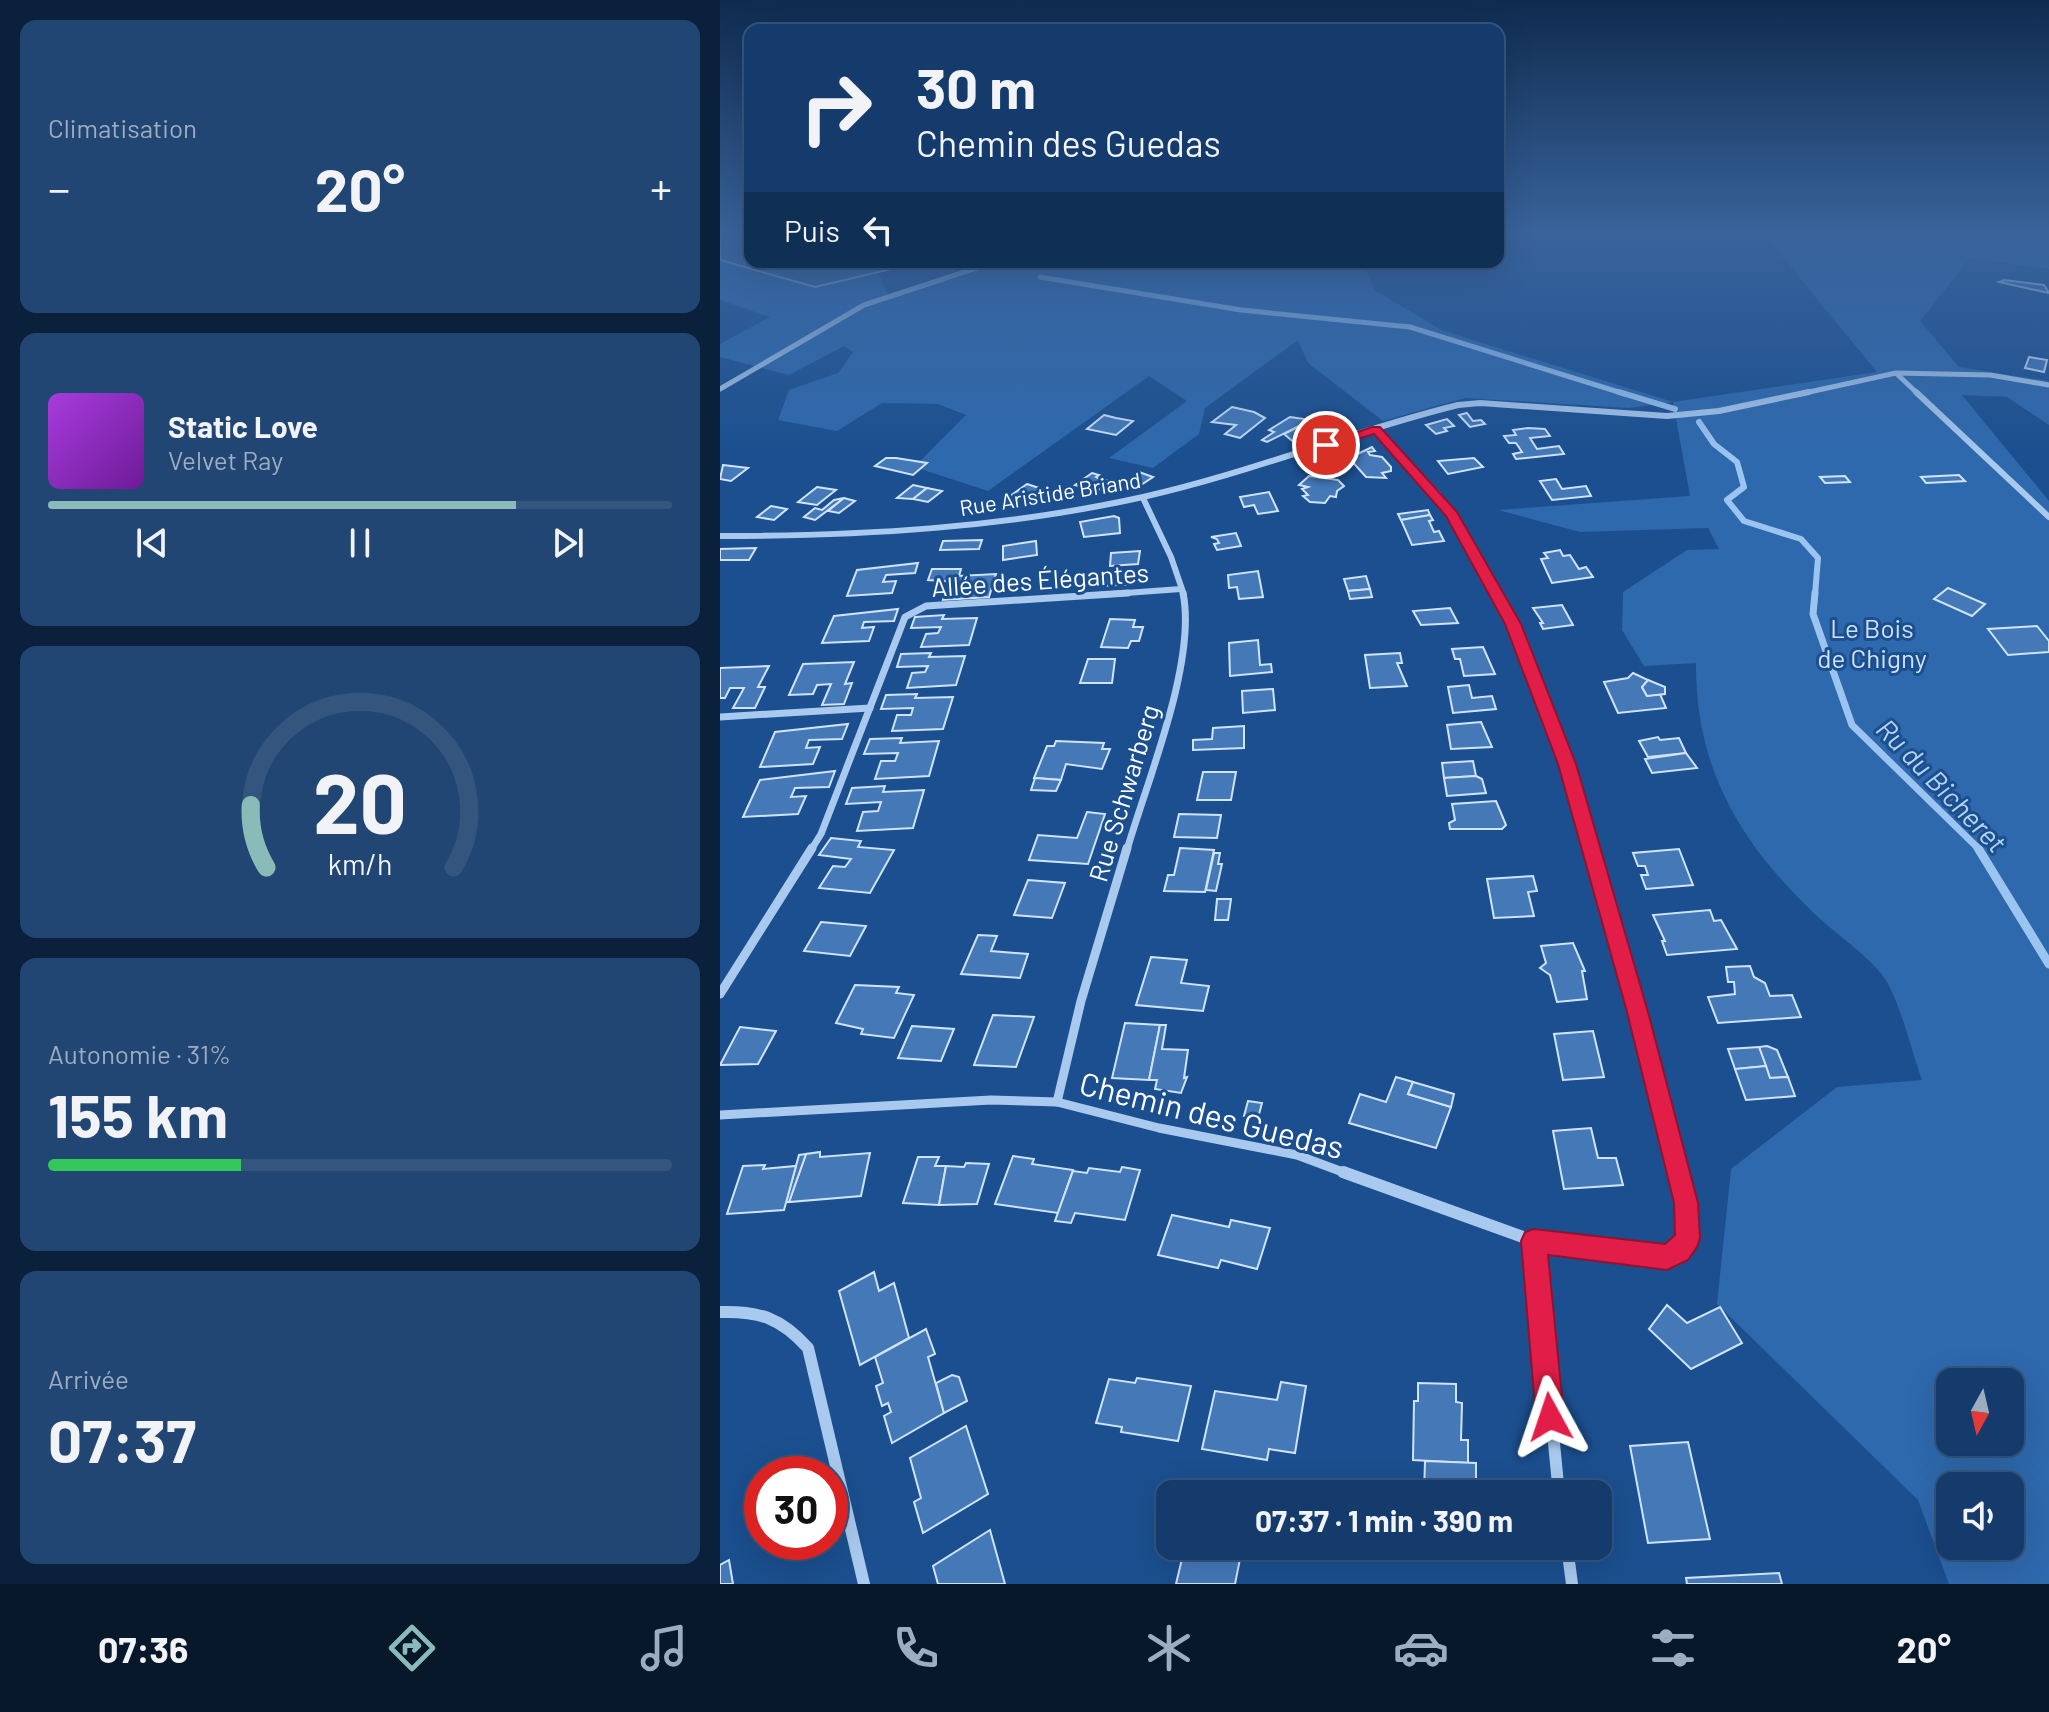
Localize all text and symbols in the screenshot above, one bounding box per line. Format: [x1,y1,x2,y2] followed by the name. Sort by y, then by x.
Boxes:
[916,53,1036,120] text: 30 m
[784,56,888,160] icon: right
[48,112,197,143] text: Climatisation
[916,121,1221,164] text: Chemin des Guedas
[315,152,405,224] text: 20°
[48,161,70,214] text: −
[650,161,672,214] text: +
[856,208,900,252] icon: left
[784,212,840,248] text: Puis
[168,408,318,444] text: Static Love
[1292,411,1360,479] pin
[1304,423,1348,467] icon: arrive
[168,444,283,475] text: Velvet Ray
[958,466,1142,520] street label: Rue Aristide Briand
[130,521,174,565] icon: previous
[338,521,382,565] icon: pause
[546,521,590,565] icon: next
[930,556,1150,602] street label: Allée des Élégantes
[1817,612,1927,673] park label: Le Bois de Chigny
[1081,701,1165,885] street label: Rue Schwarberg
[1870,711,2014,859] water label: Ru du Bicheret
[313,751,407,851] text: 20
[328,846,392,881] text: km/h
[48,1038,231,1069] text: Autonomie · 31%
[1076,1063,1348,1165] street label: Chemin des Guedas
[48,1078,228,1150] text: 155 km
[48,1363,129,1394] text: Arrivée
[1936,1368,2024,1456] north arrow
[1936,1368,2024,1560] map controls
[1508,1375,1592,1459] position arrow
[48,1403,196,1475] text: 07:37
[744,1456,848,1560] speed limit sign: 30
[1936,1472,2024,1560] button: sound
[1255,1502,1513,1538] text: 07:37 · 1 min · 390 m
[384,1620,440,1676] icon: directions
[636,1620,692,1676] icon: music
[888,1620,944,1676] icon: phone
[1141,1620,1197,1676] icon: climate
[1393,1620,1449,1676] icon: car
[1645,1620,1701,1676] icon: filters
[98,1627,188,1670] text: 07:36
[1897,1627,1951,1670] text: 20°

